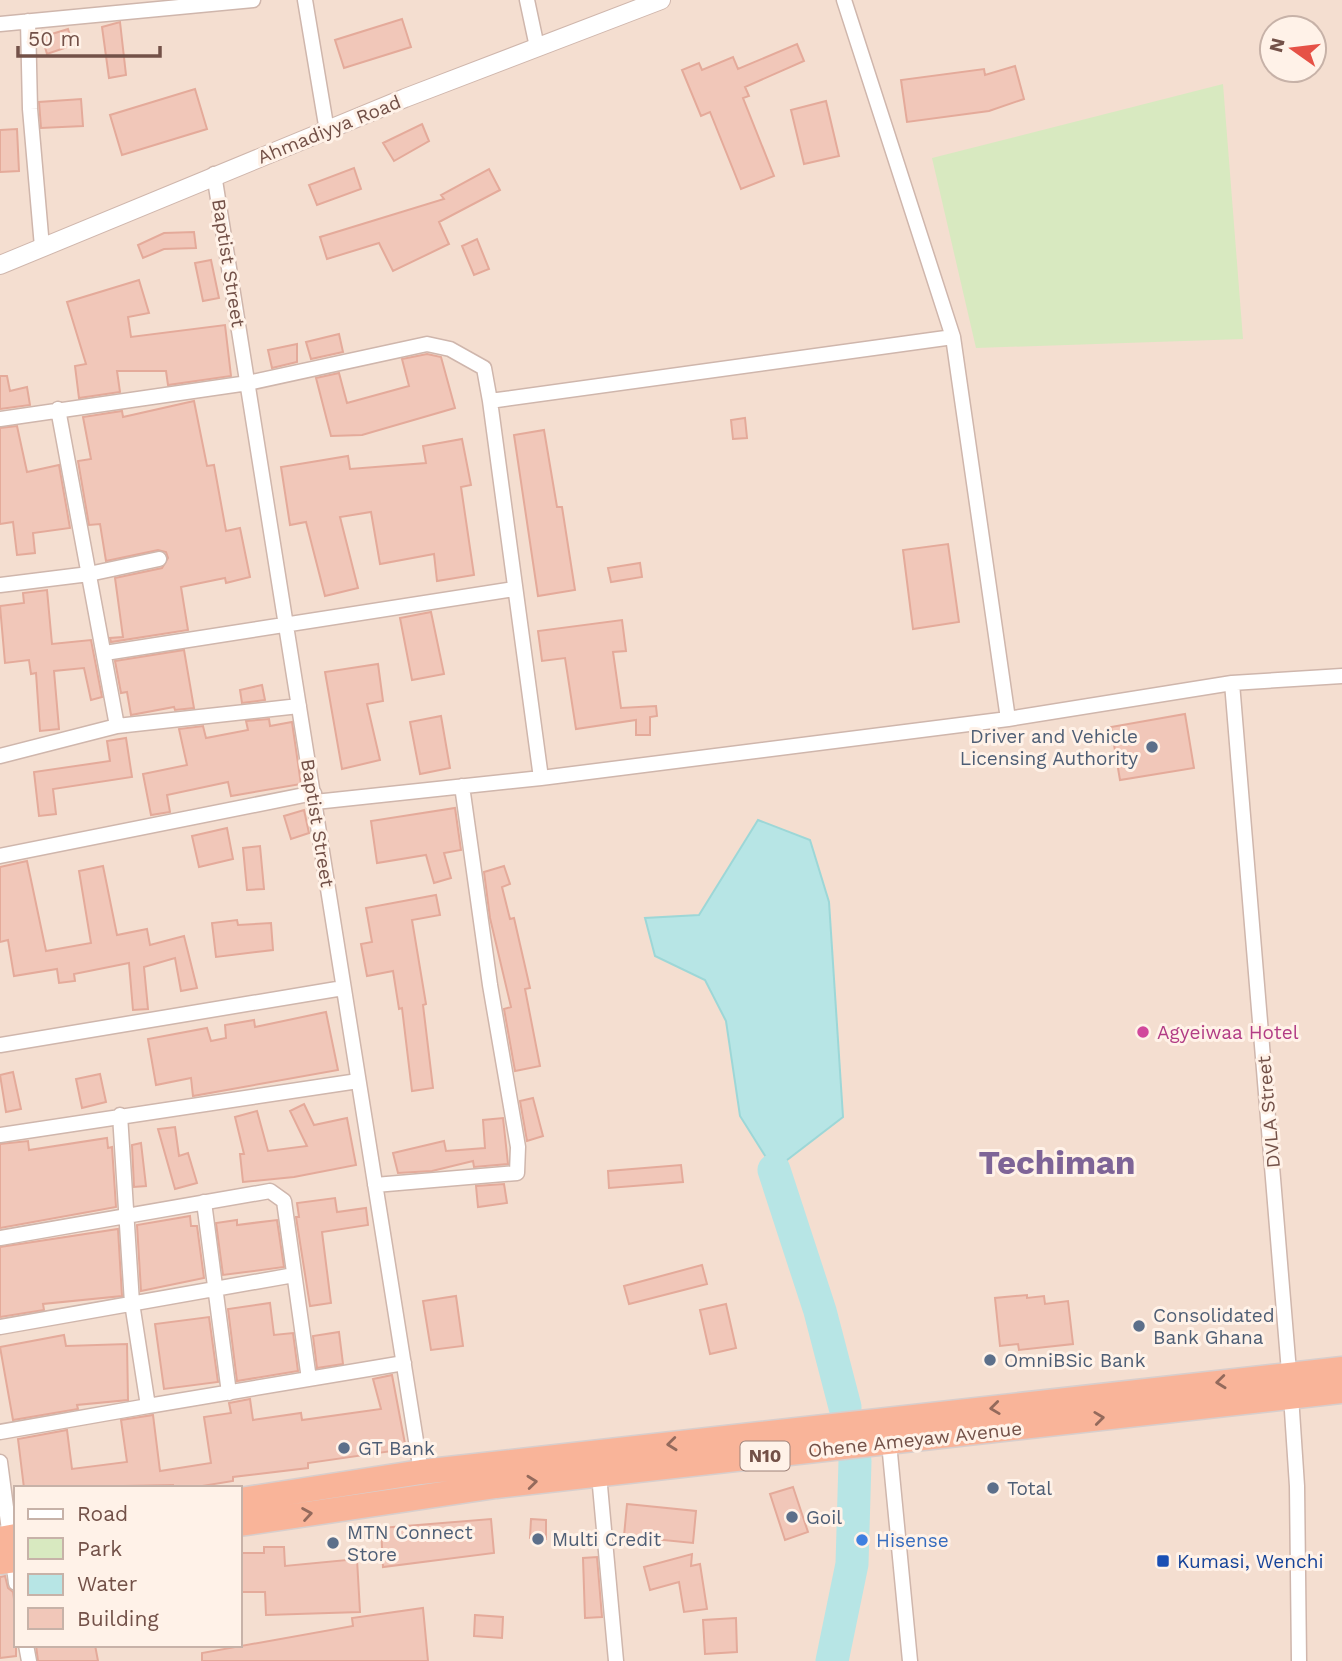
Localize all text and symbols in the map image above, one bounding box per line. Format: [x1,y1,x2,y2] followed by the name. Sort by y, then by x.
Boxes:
[18,14,159,58] scale bar
[1258,14,1328,84] north arrow
[28,26,80,51] text: 50 m
[1264,35,1290,55] text: N
[254,90,404,169] street label: Ahmadiyya Road
[207,197,250,329] street label: Baptist Street
[960,725,1138,770] place label: Driver and Vehicle Licensing Authority
[1144,739,1160,755] marker: Driver and Vehicle Licensing Authority
[296,757,339,889] street label: Baptist Street
[1157,1021,1299,1044] place label: Agyeiwaa Hotel
[1135,1024,1151,1040] marker: Agyeiwaa Hotel
[1252,1055,1285,1169] street label: DVLA Street
[978,1143,1136,1182] district label: Techiman
[1153,1304,1275,1349] place label: Consolidated Bank Ghana
[1131,1318,1147,1334] marker: Consolidated Bank Ghana
[1004,1349,1146,1372] place label: OmniBSic Bank
[982,1352,998,1368] marker: OmniBSic Bank
[1215,1374,1226,1389] one-way arrow
[989,1400,1001,1415] one-way arrow
[1093,1411,1105,1426] one-way arrow
[807,1417,1023,1462] street label: Ohene Ameyaw Avenue
[358,1437,435,1460] place label: GT Bank
[666,1437,677,1452] one-way arrow
[336,1440,352,1456] marker: GT Bank
[740,1442,790,1470] road number: N10
[527,1475,538,1490] one-way arrow
[1007,1477,1052,1500] place label: Total
[985,1480,1001,1496] marker: Total
[14,1486,242,1647] legend
[77,1501,128,1526] text: Road
[806,1506,842,1529] place label: Goil
[301,1507,313,1522] one-way arrow
[784,1509,800,1525] marker: Goil
[347,1521,473,1566] place label: MTN Connect Store
[552,1528,661,1551] place label: Multi Credit
[876,1529,949,1552] place label: Hisense
[530,1531,546,1547] marker: Multi Credit
[854,1532,870,1548] marker: Hisense
[325,1535,341,1551] marker: MTN Connect Store
[77,1536,122,1561] text: Park
[1177,1550,1324,1573] place label: Kumasi, Wenchi
[1155,1553,1171,1569] marker: Kumasi, Wenchi
[77,1571,138,1596] text: Water
[77,1606,159,1631] text: Building

